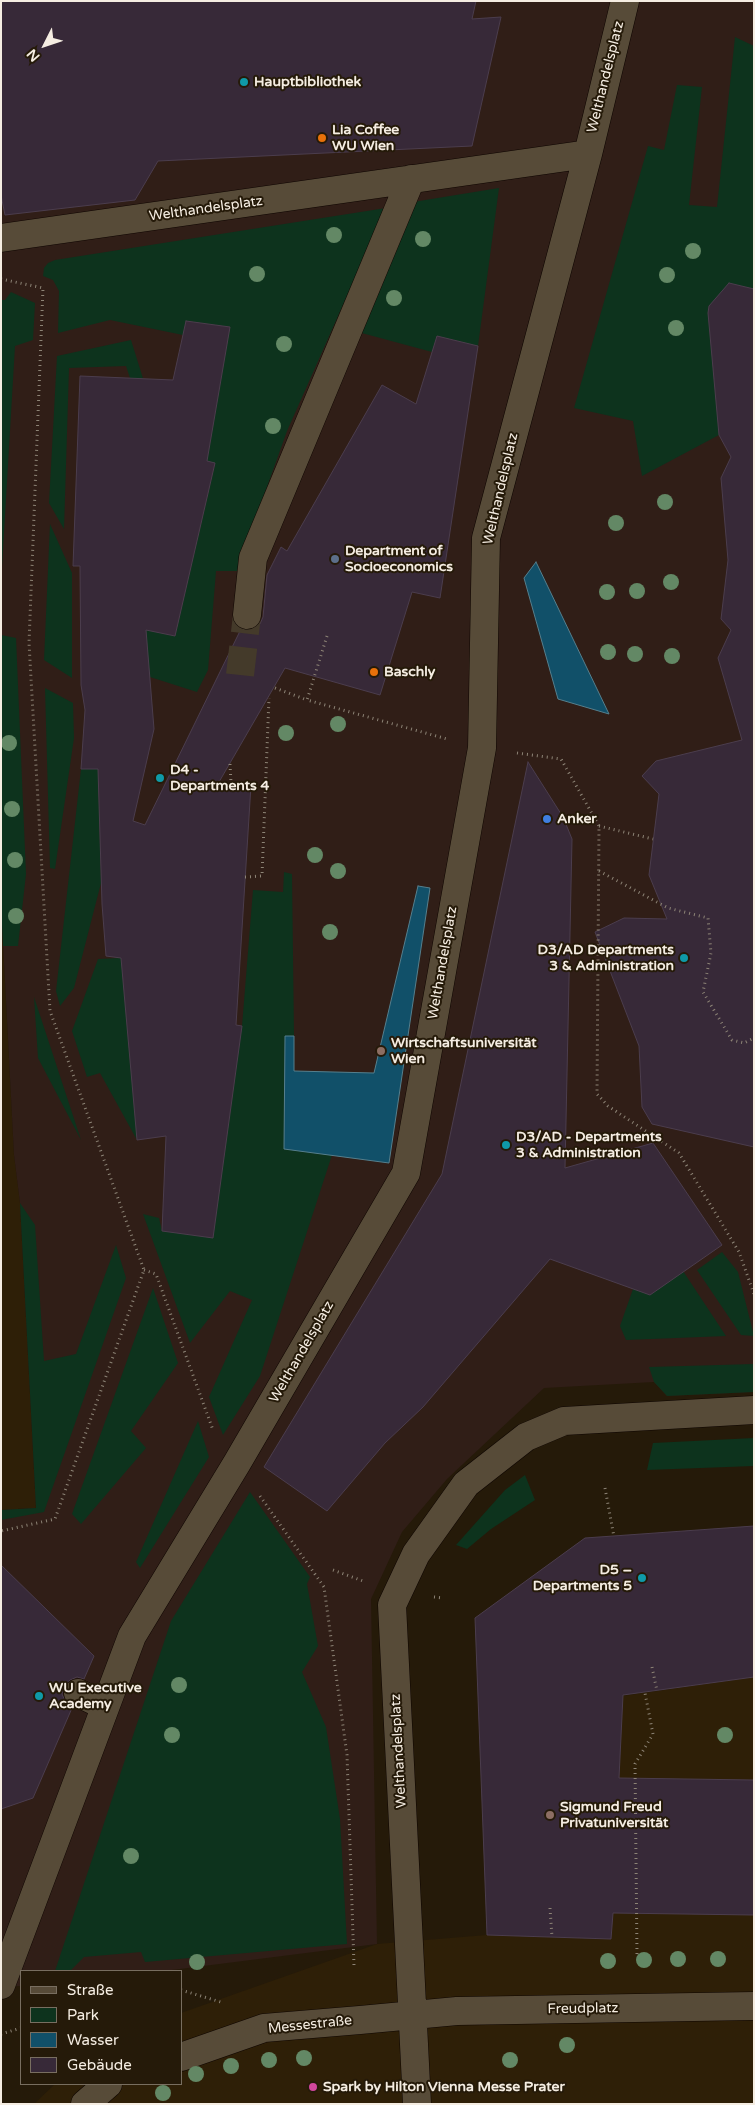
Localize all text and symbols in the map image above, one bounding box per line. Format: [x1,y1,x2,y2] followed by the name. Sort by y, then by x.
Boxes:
[584,19,628,135] street label: Welthandelsplatz
[20,20,70,70] north arrow
[23,45,43,65] text: N
[254,74,361,90] place label: Hauptbibliothek
[238,76,250,88] marker: Hauptbibliothek
[332,122,399,154] place label: Lia Coffee WU Wien
[316,132,328,144] marker: Lia Coffee WU Wien
[148,193,264,225] street label: Welthandelsplatz
[480,431,522,547] street label: Welthandelsplatz
[345,543,453,576] place label: Department of Socioeconomics
[329,553,341,565] marker: Department of Socioeconomics
[384,664,435,680] place label: Baschly
[368,666,380,678] marker: Baschly
[170,762,269,794] place label: D4 - Departments 4
[154,772,166,784] marker: D4 - Departments 4
[557,811,597,827] place label: Anker
[541,813,553,825] marker: Anker
[425,905,461,1021] street label: Welthandelsplatz
[538,942,674,974] place label: D3/AD Departments 3 & Administration
[678,952,690,964] marker: D3/AD Departments 3 & Administration
[391,1035,537,1068] place label: Wirtschaftsuniversität Wien
[375,1045,387,1057] marker: Wirtschaftsuniversität Wien
[516,1129,662,1162] place label: D3/AD - Departments 3 & Administration
[500,1139,512,1151] marker: D3/AD - Departments 3 & Administration
[266,1298,338,1406] street label: Welthandelsplatz
[533,1562,632,1594] place label: D5 – Departments 5
[636,1572,648,1584] marker: D5 – Departments 5
[49,1680,142,1712] place label: WU Executive Academy
[33,1690,45,1702] marker: WU Executive Academy
[388,1693,410,1809] street label: Welthandelsplatz
[560,1799,668,1831] place label: Sigmund Freud Privatuniversität
[544,1809,556,1821] marker: Sigmund Freud Privatuniversität
[20,1970,182,2085] legend
[67,1981,113,1999] text: Straße
[547,2000,619,2018] street label: Freudplatz
[67,2006,99,2024] text: Park
[267,2012,353,2038] street label: Messestraße
[67,2031,119,2049] text: Wasser
[67,2056,132,2074] text: Gebäude
[323,2079,565,2095] place label: Spark by Hilton Vienna Messe Prater
[307,2081,319,2093] marker: Spark by Hilton Vienna Messe Prater

